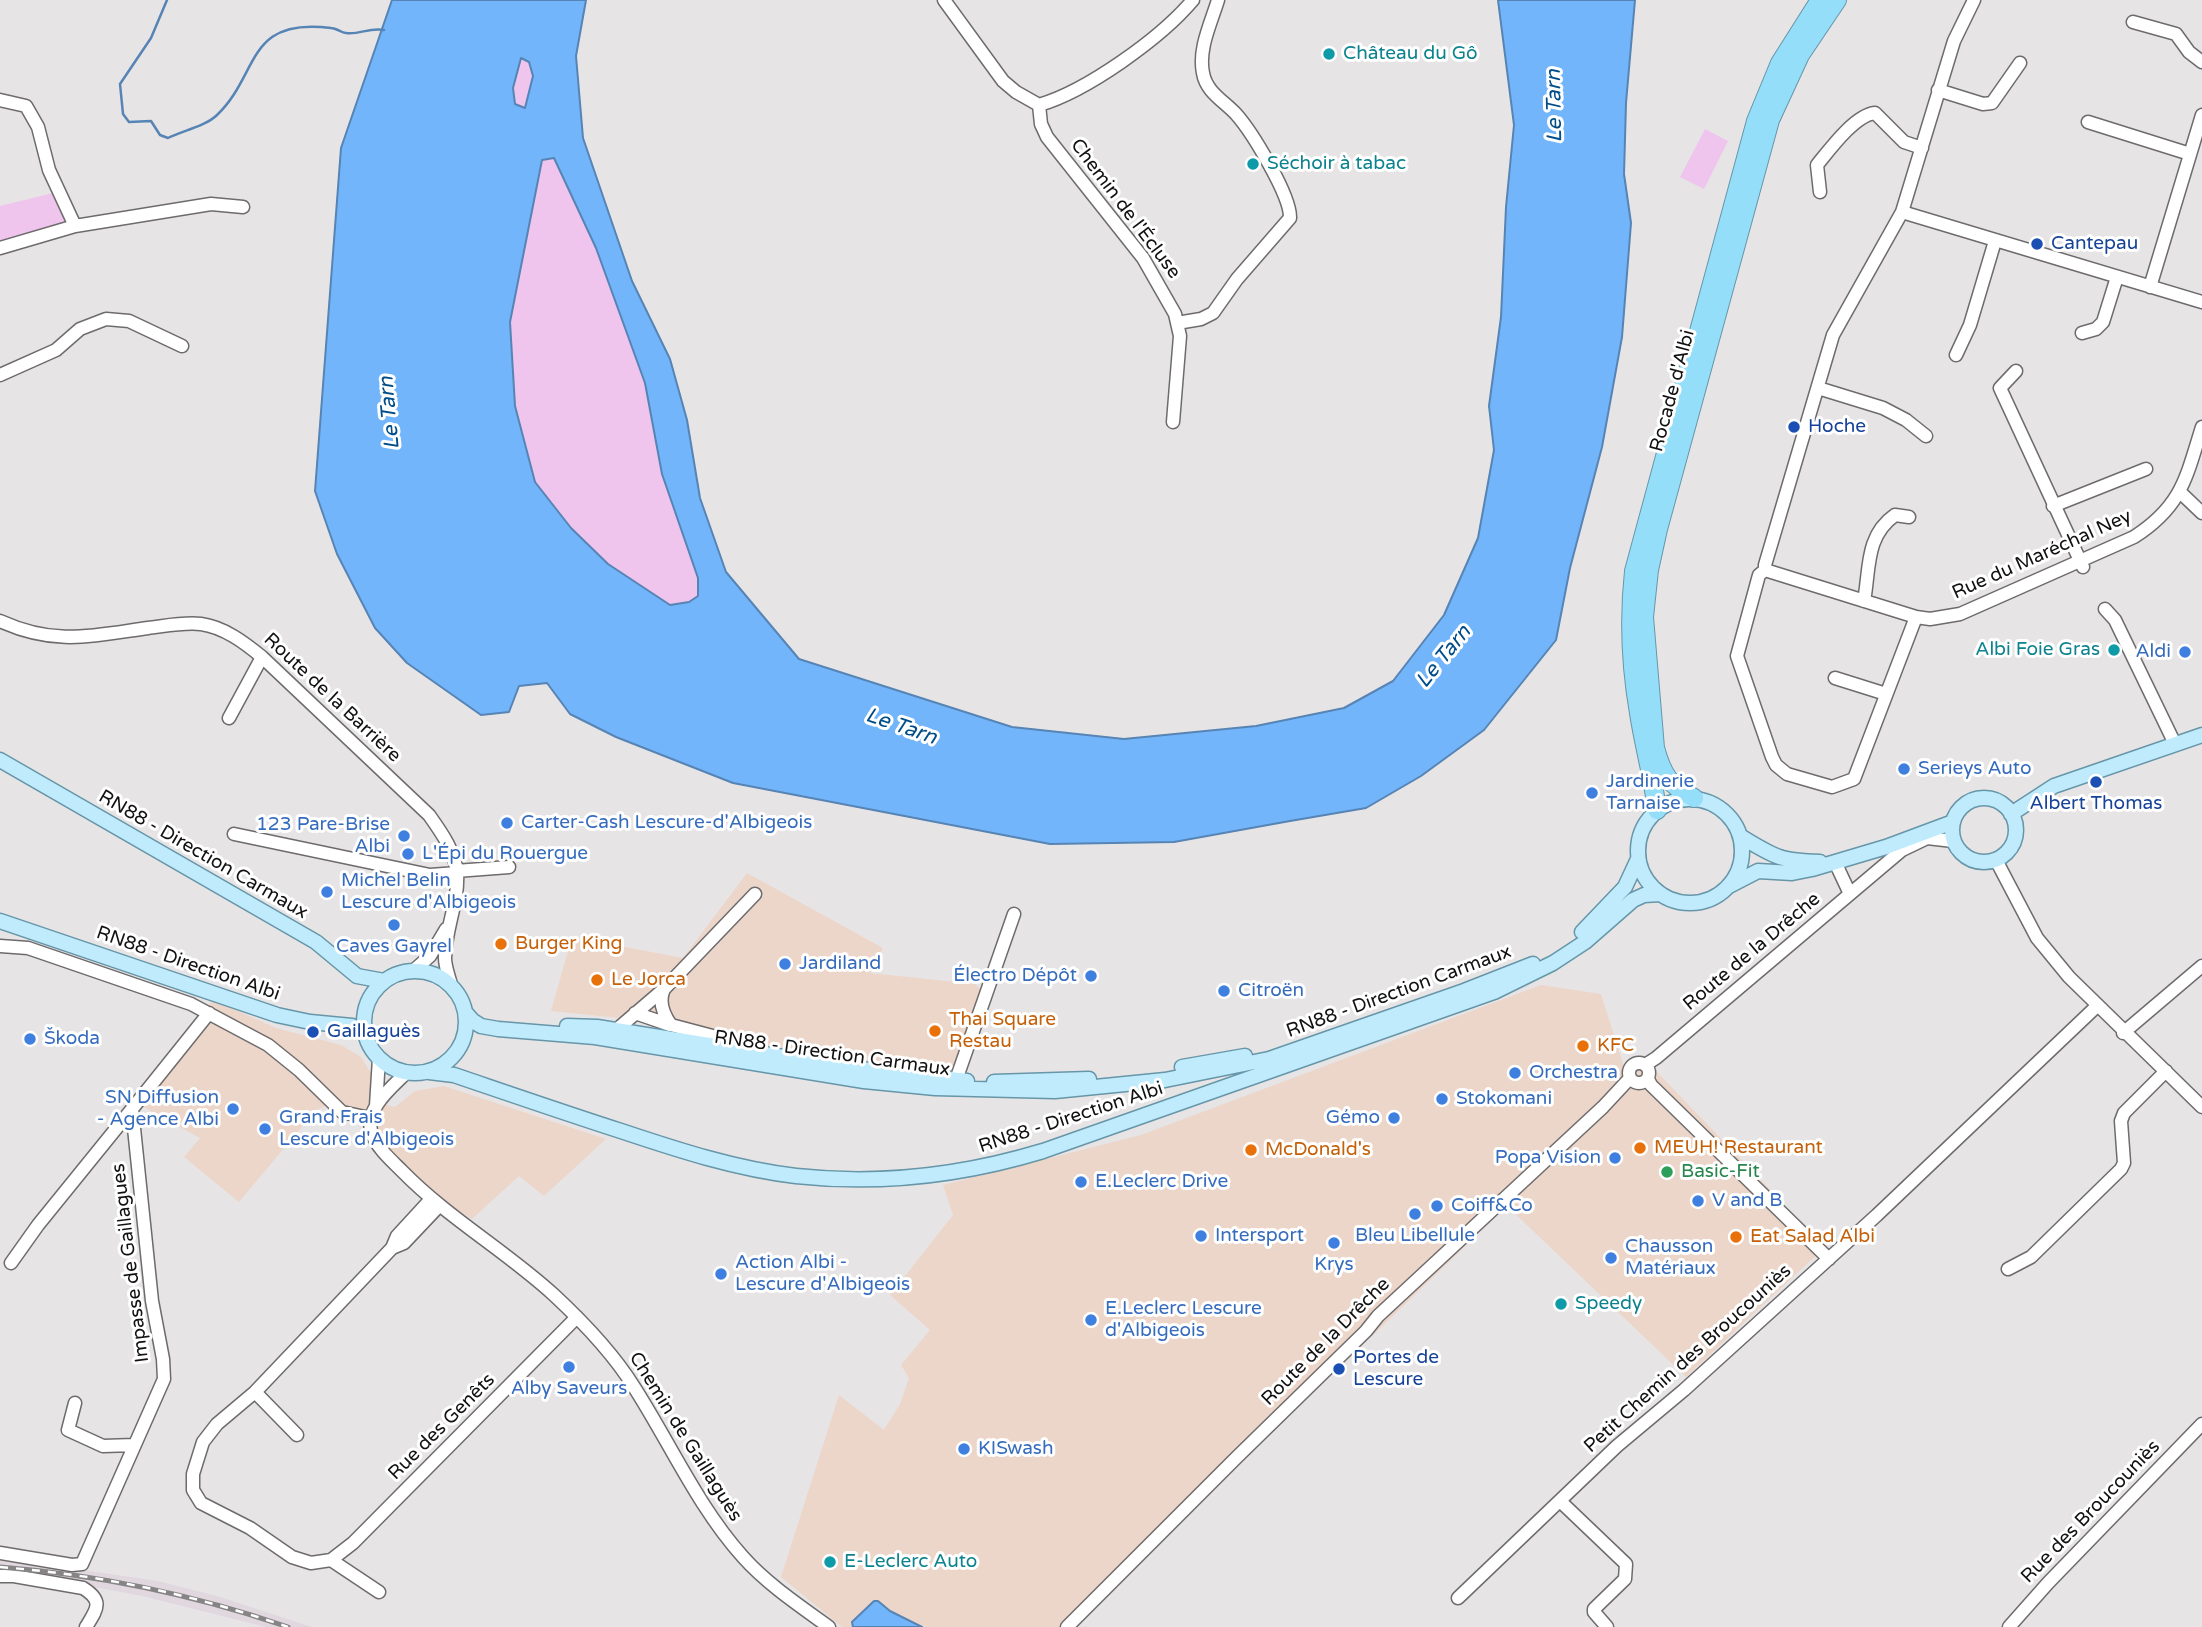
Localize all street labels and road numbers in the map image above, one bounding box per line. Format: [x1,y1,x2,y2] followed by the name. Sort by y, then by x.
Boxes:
[1065,135,1185,283] street label: Chemin de l'Écluse
[1646,328,1700,454] street label: Rocade d'Albi
[1949,505,2135,605] street label: Rue du Maréchal Ney
[259,629,405,767] street label: Route de la Barrière
[94,786,312,924] street label: RN88 - Direction Carmaux
[1679,888,1825,1016] street label: Route de la Drêche
[93,922,283,1006] street label: RN88 - Direction Albi
[1283,941,1515,1043] street label: RN88 - Direction Carmaux
[713,1026,951,1082] street label: RN88 - Direction Carmaux
[976,1077,1166,1159] street label: RN88 - Direction Albi
[107,1162,155,1364] street label: Impasse de Gaillagues
[1580,1260,1796,1458] street label: Petit Chemin des Broucouniès
[1257,1273,1395,1411] street label: Route de la Drêche
[624,1348,746,1526] street label: Chemin de Gaillaguès
[384,1369,500,1485] street label: Rue des Genêts
[2017,1436,2165,1588] street label: Rue des Broucouniès

